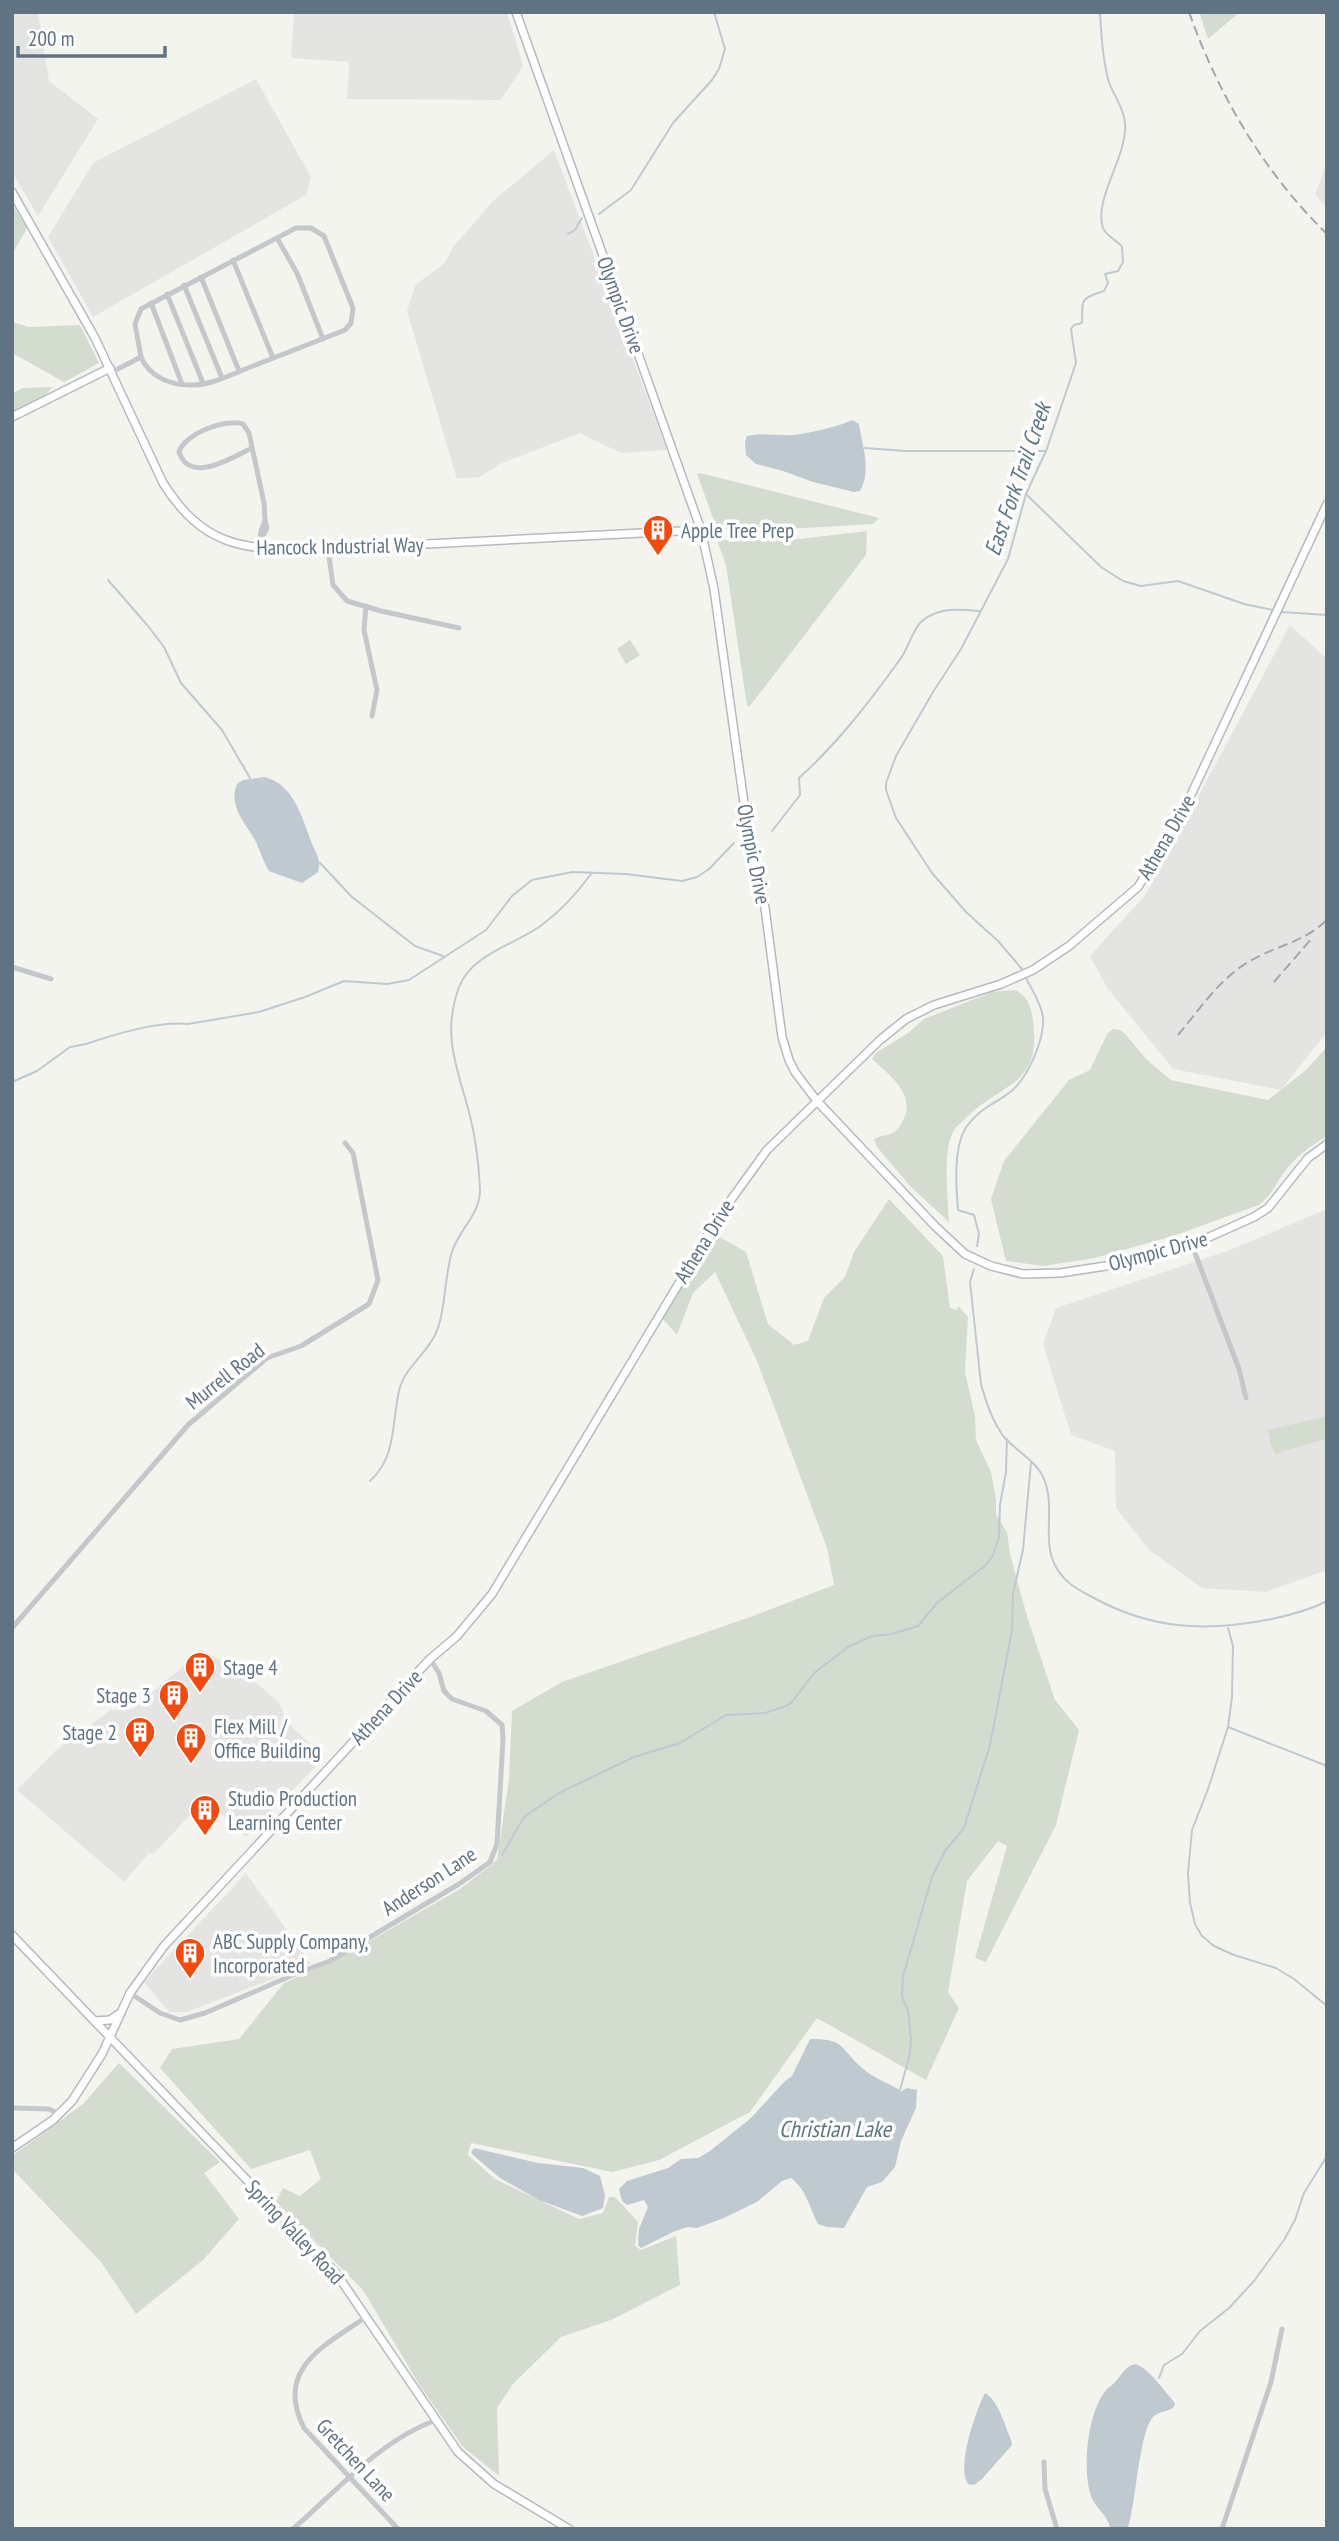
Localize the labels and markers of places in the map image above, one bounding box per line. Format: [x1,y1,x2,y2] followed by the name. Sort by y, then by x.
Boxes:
[641,513,675,557] building icon: Apple Tree Prep
[681,517,794,544] place label: Apple Tree Prep
[183,1650,217,1694] building icon: Stage 4
[223,1654,278,1681] place label: Stage 4
[157,1678,191,1722] building icon: Stage 3
[96,1682,151,1709] place label: Stage 3
[214,1713,321,1764] place label: Flex Mill / Office Building
[123,1715,157,1759] building icon: Stage 2
[62,1719,117,1746] place label: Stage 2
[174,1721,208,1765] building icon: Flex Mill / Office Building
[228,1785,357,1836] place label: Studio Production Learning Center
[188,1793,222,1837] building icon: Studio Production Learning Center
[213,1928,368,1979] place label: ABC Supply Company, Incorporated
[173,1936,207,1980] building icon: ABC Supply Company, Incorporated

